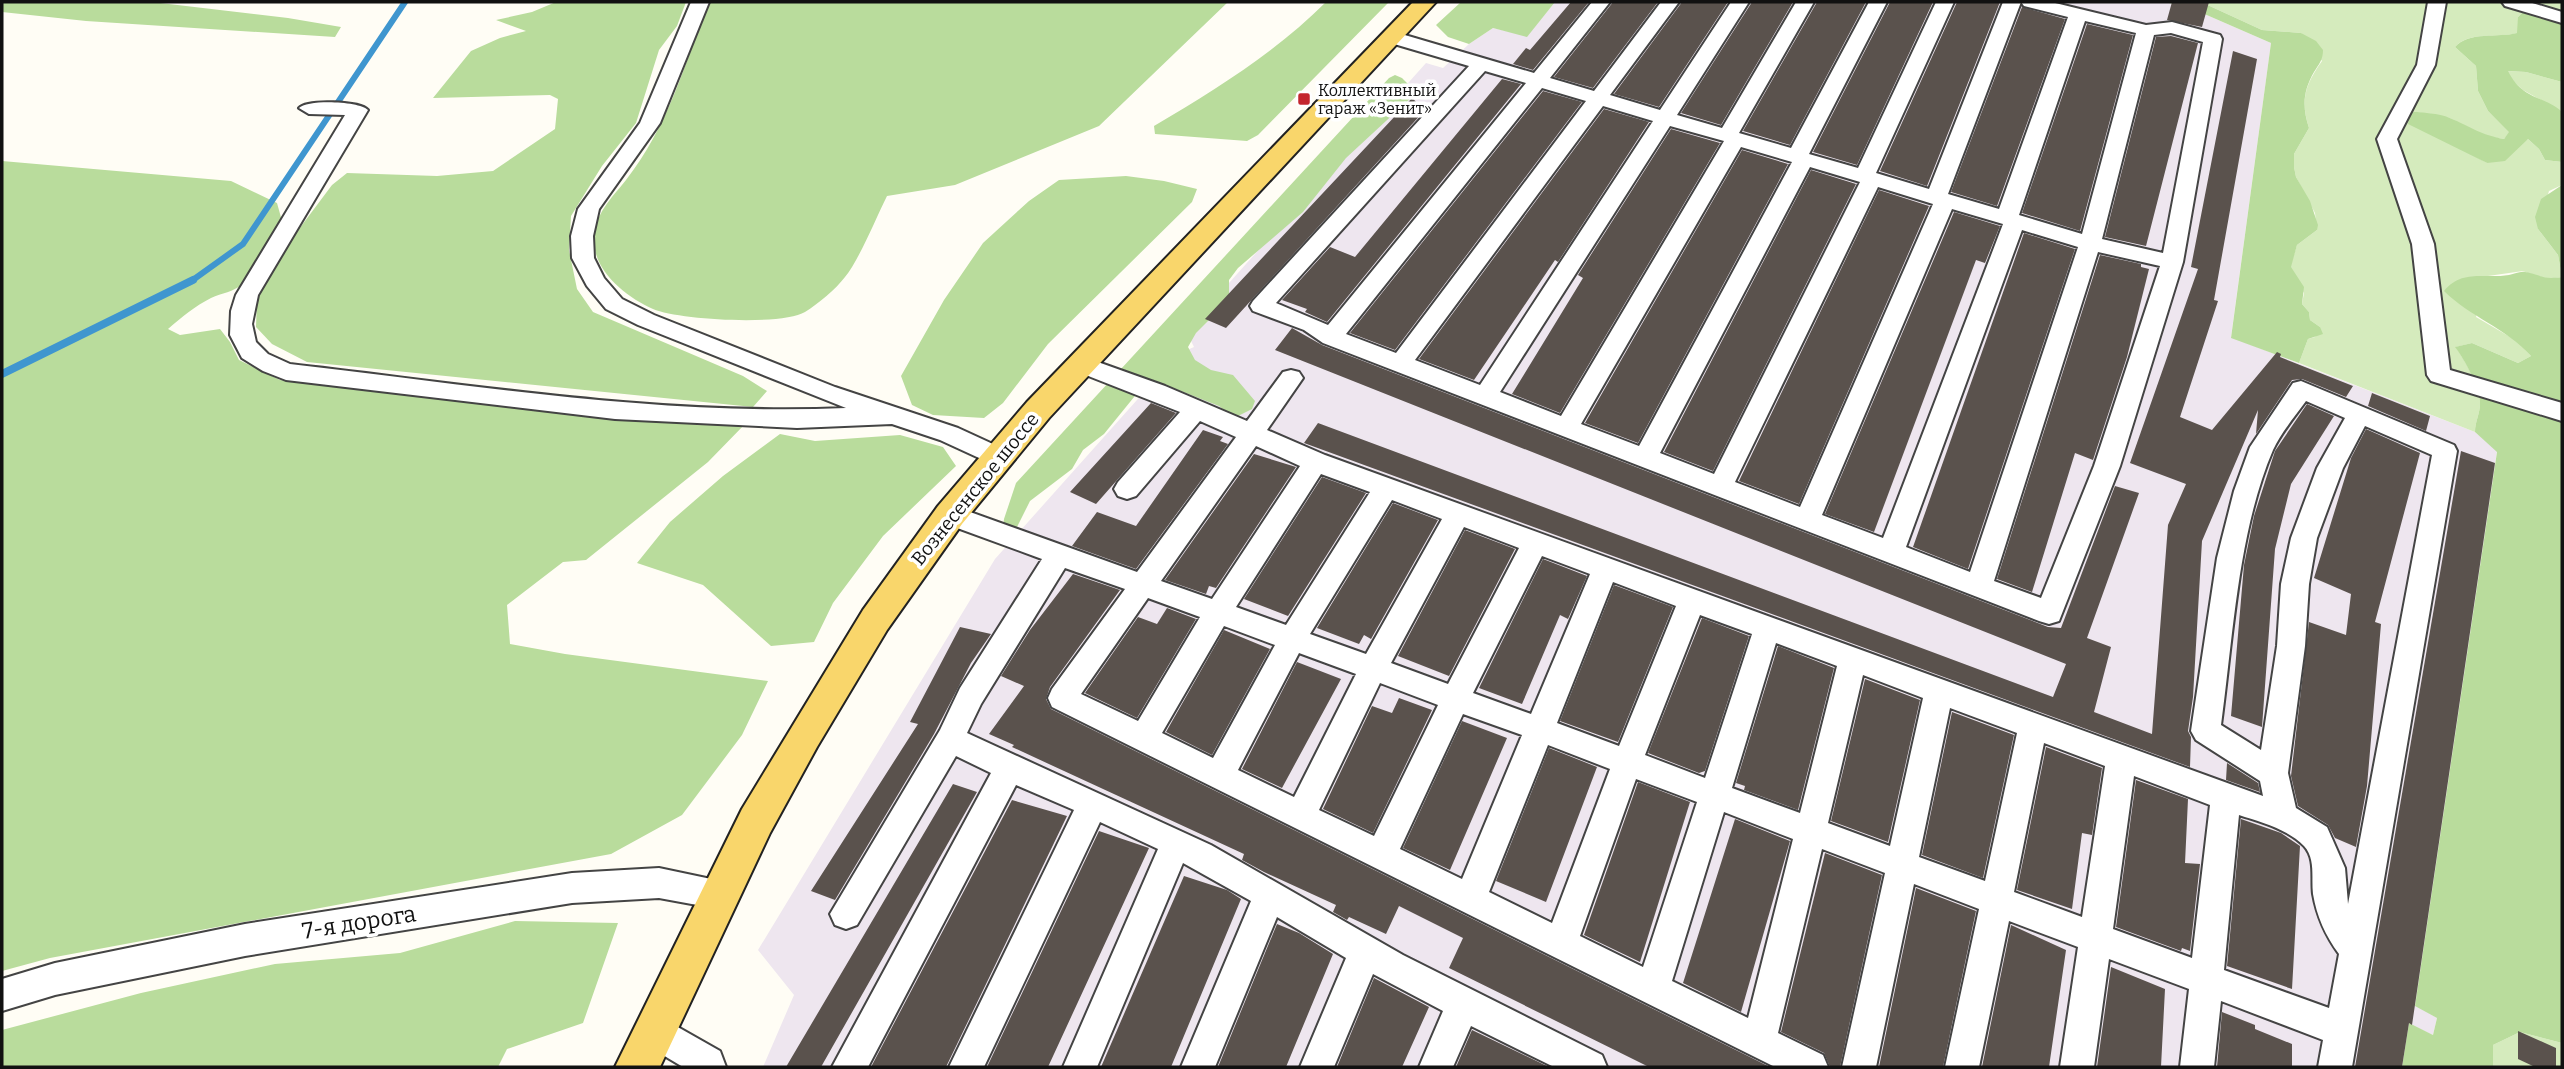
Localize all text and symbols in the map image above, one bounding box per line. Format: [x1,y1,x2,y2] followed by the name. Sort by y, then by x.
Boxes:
[1318,81,1436,118] place label: Коллективный гараж «Зенит»
[1296,91,1312,107] marker: Коллективный гараж «Зенит»
[906,408,1044,570] street label: Вознесенское шоссе
[300,899,418,945] street label: 7-я дорога

